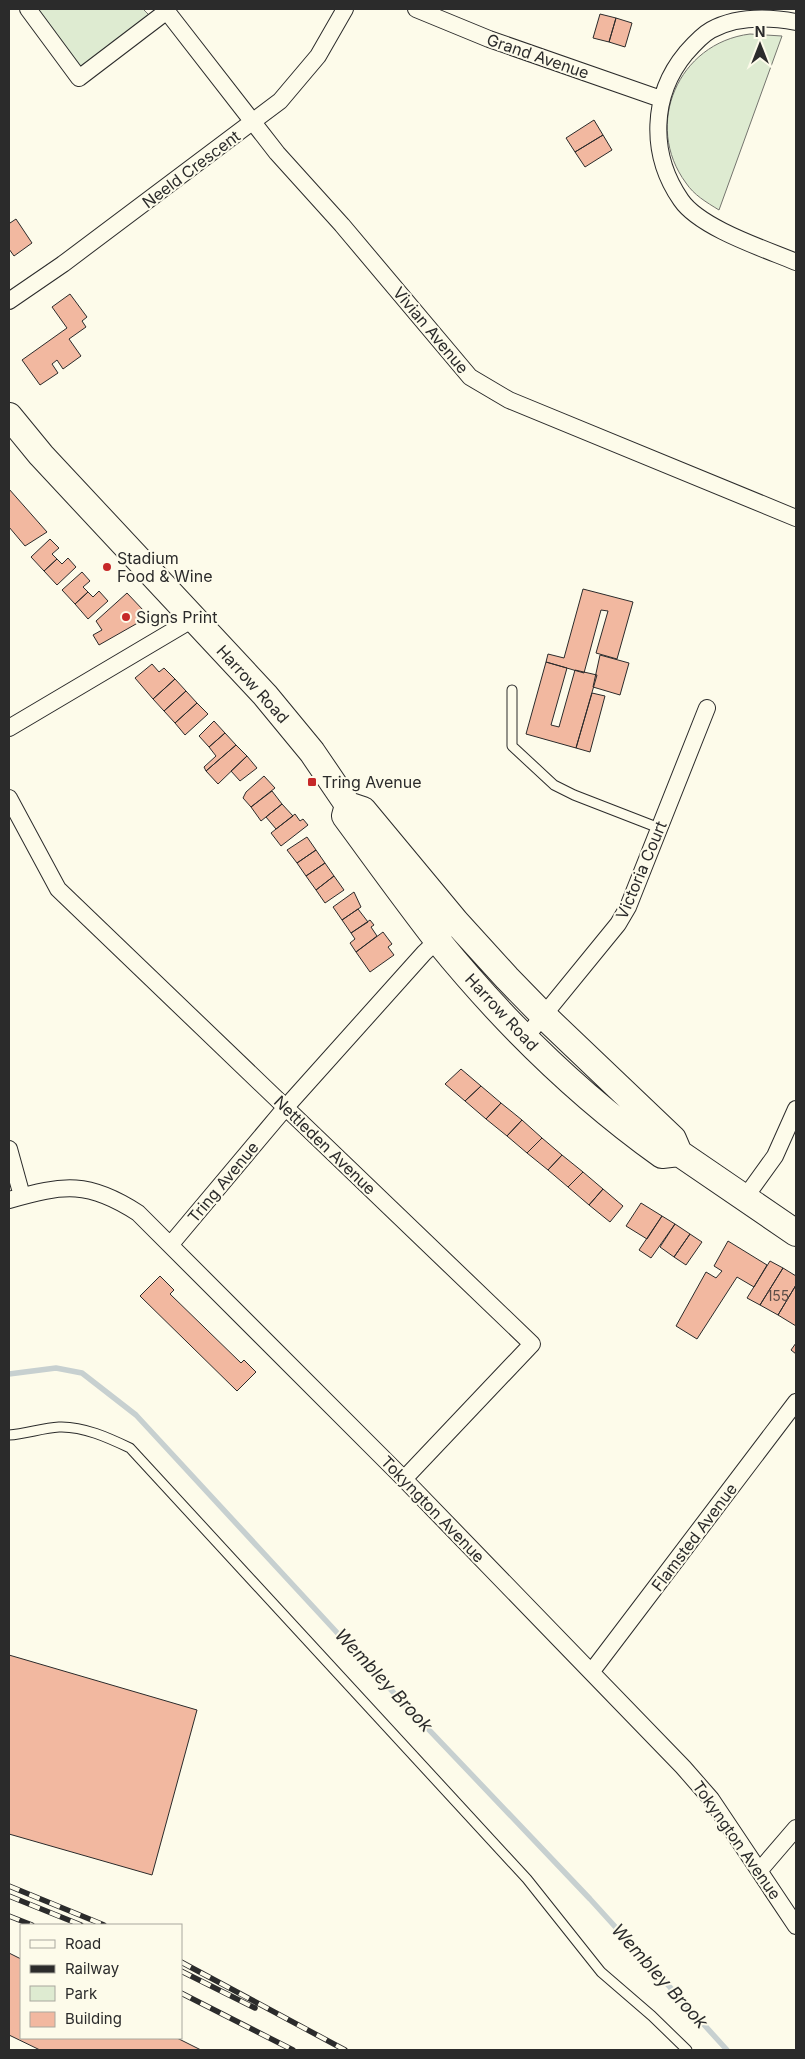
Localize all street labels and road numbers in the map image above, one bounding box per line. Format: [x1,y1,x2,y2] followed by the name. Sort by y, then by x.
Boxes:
[484,29,592,83] street label: Grand Avenue
[138,126,244,212] street label: Neeld Crescent
[389,283,473,377] street label: Vivian Avenue
[213,641,293,727] street label: Harrow Road
[611,818,671,922] street label: Victoria Court
[461,969,543,1055] street label: Harrow Road
[270,1091,380,1199] street label: Nettleden Avenue
[183,1137,263,1227] street label: Tring Avenue
[377,1452,489,1566] street label: Tokyngton Avenue
[647,1479,741,1595] street label: Flamsted Avenue
[689,1777,785,1903] street label: Tokyngton Avenue

